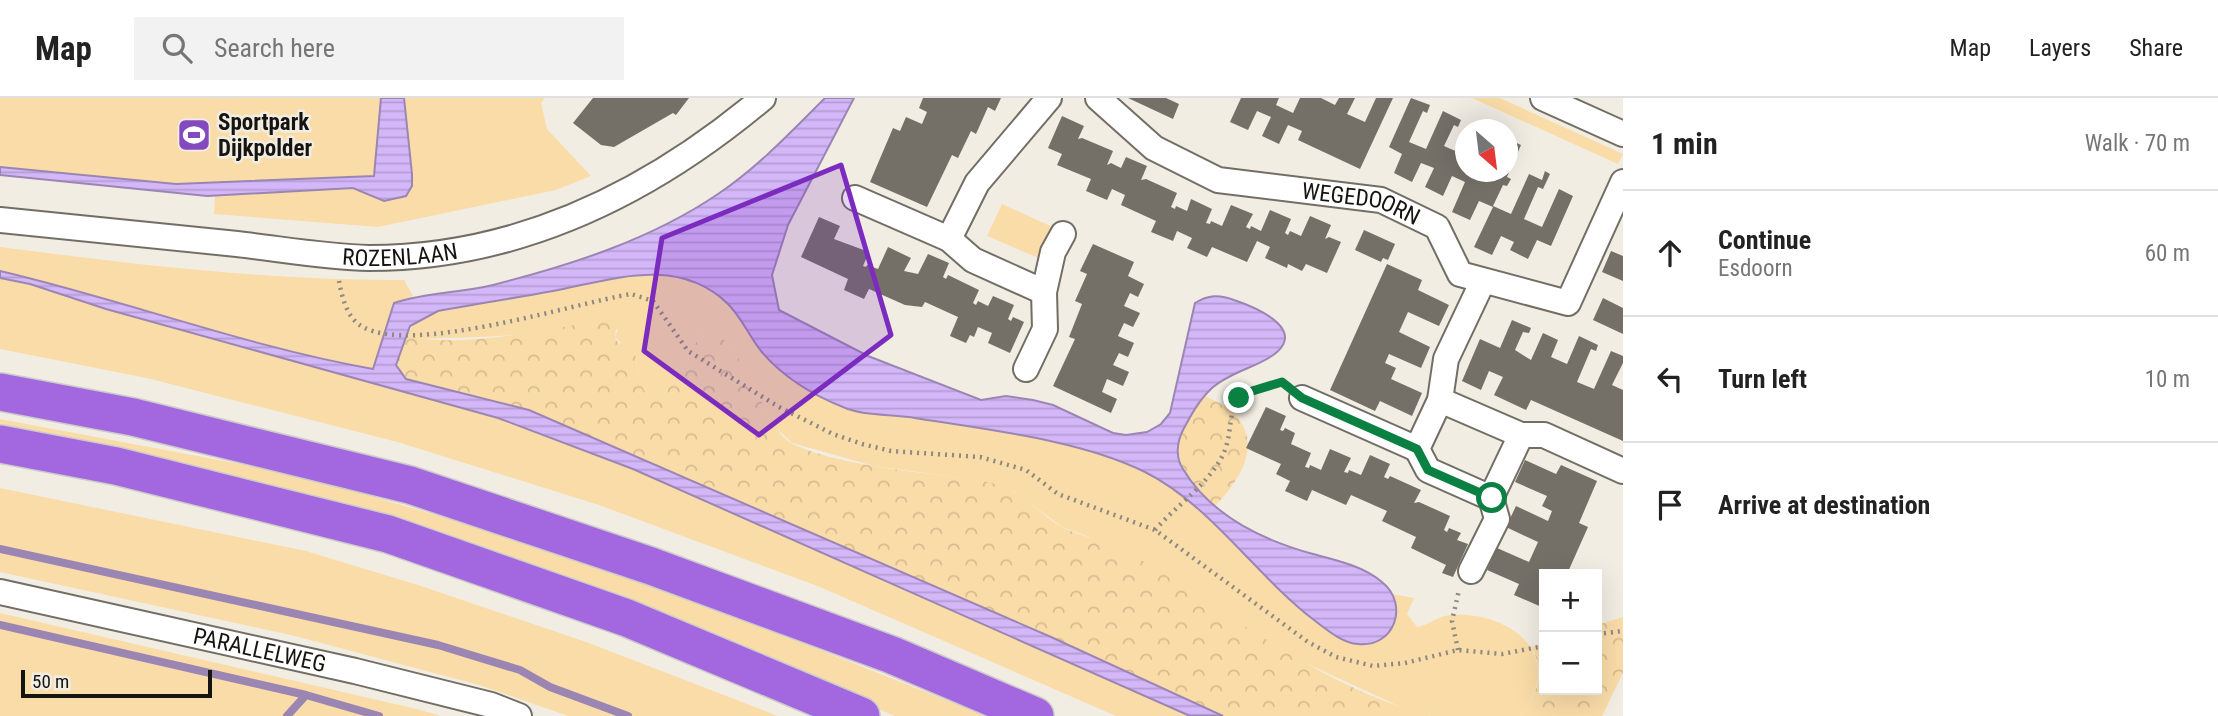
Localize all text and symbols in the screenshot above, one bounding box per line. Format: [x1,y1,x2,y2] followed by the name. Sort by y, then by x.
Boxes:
[134,17,624,80] search box
[35,29,92,68] text: Map
[158,29,196,67] icon: search
[214,33,335,63] text: Search here
[1950,34,1991,62] text: Map
[2029,34,2091,62] text: Layers
[2129,34,2183,62] text: Share
[218,109,312,162] place label: Sportpark Dijkpolder
[175,116,213,154] sports icon: Sportpark Dijkpolder
[1455,119,1518,182] north arrow
[1651,126,1718,161] text: 1 min
[2085,130,2190,157] text: Walk · 70 m
[1300,177,1424,231] street label: WEGEDOORN
[1718,225,1811,255] text: Continue
[1651,234,1689,272] icon: ahead
[341,238,460,272] street label: ROZENLAAN
[2145,240,2190,267] text: 60 m
[1718,255,1793,282] text: Esdoorn
[1651,360,1689,398] icon: left
[1718,364,1807,394] text: Turn left
[2145,366,2190,393] text: 10 m
[1223,382,1254,413] route end
[1476,482,1507,513] route start
[1651,486,1689,524] icon: arrive
[1718,490,1930,520] text: Arrive at destination
[1539,569,1602,695] map controls
[1539,569,1602,632] button: +
[191,622,328,678] street label: PARALLELWEG
[1539,632,1602,695] button: −
[21,667,212,699] scale bar
[32,670,69,693] text: 50 m

